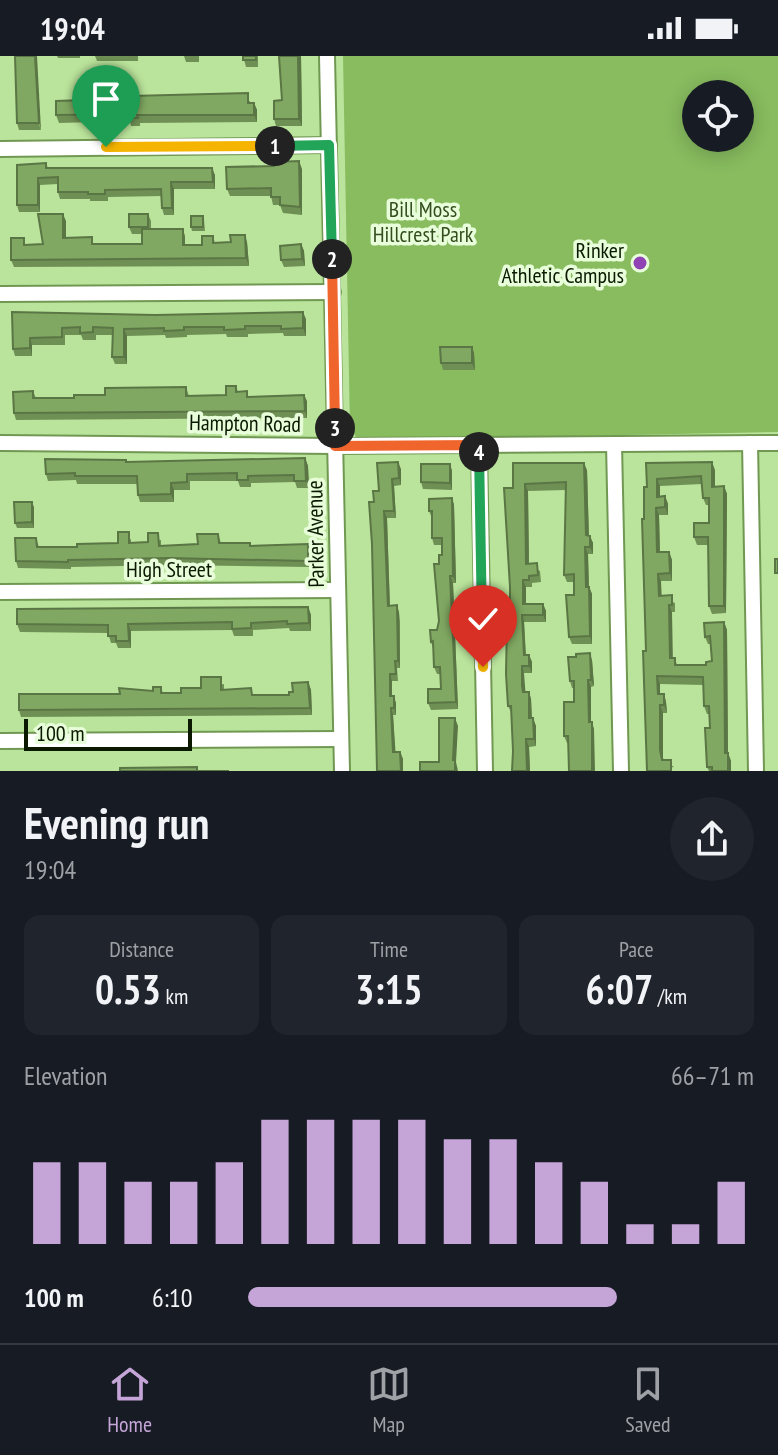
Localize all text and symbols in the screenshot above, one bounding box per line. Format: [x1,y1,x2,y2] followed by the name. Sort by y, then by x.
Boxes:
[40,9,105,48] text: 19:04
[72,65,140,147] pin
[84,77,128,121] icon: arrive
[682,80,754,152] map controls
[682,80,754,152] button: locate
[255,126,295,166] pin: 1
[270,132,280,160] text: 1
[373,195,474,248] park label: Bill Moss Hillcrest Park
[502,236,624,289] place label: Rinker Athletic Campus
[312,239,352,279] pin: 2
[327,245,337,273] text: 2
[631,254,649,272] marker: Rinker Athletic Campus
[189,408,301,438] street label: Hampton Road
[315,408,355,448] pin: 3
[330,414,340,442] text: 3
[459,432,499,472] pin: 4
[474,438,484,466] text: 4
[300,480,330,588] street label: Parker Avenue
[126,555,212,583] street label: High Street
[449,585,517,667] pin
[461,597,505,641] icon: check
[24,715,192,751] scale bar
[36,719,85,747] text: 100 m
[24,794,209,851] text: Evening run
[670,797,754,881] button: share
[24,853,76,886] text: 19:04
[109,935,174,963] text: Distance
[370,935,408,963] text: Time
[619,935,654,963] text: Pace
[95,963,161,1015] text: 0.53
[355,963,423,1015] text: 3:15
[586,963,653,1015] text: 6:07
[161,982,188,1010] text: km
[653,982,687,1010] text: /km
[24,1059,107,1092] text: Elevation
[671,1059,754,1092] text: 66–71 m
[24,1281,84,1314] text: 100 m
[152,1281,192,1314] text: 6:10
[107,1362,152,1438] tab: Home
[367,1362,411,1438] tab: Map
[625,1362,671,1438] tab: Saved

